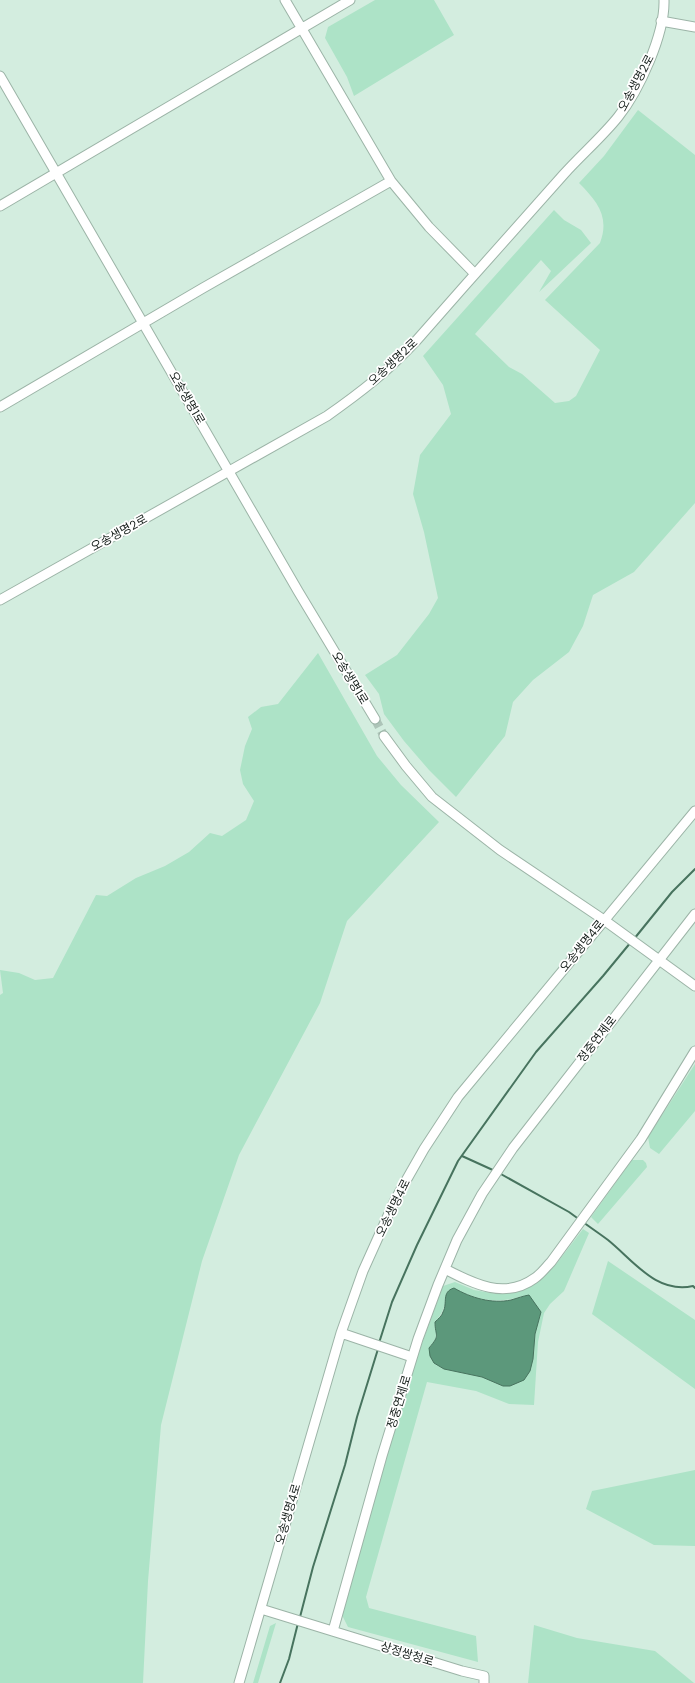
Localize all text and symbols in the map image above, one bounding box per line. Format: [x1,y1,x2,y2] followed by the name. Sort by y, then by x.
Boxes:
[614,52,658,114] street label: 오송생명2로
[365,335,421,389] street label: 오송생명2로
[165,368,209,428] street label: 오송생명1로
[88,511,150,555] street label: 오송생명2로
[328,649,372,707] street label: 오송생명1로
[556,917,608,975] street label: 오송생명4로
[574,1012,620,1066] street label: 정중연제로
[372,1176,414,1240] street label: 오송생명4로
[383,1373,415,1431] street label: 정중연제로
[272,1482,304,1546] street label: 오송생명4로
[378,1638,436,1670] street label: 상정쌍청로

